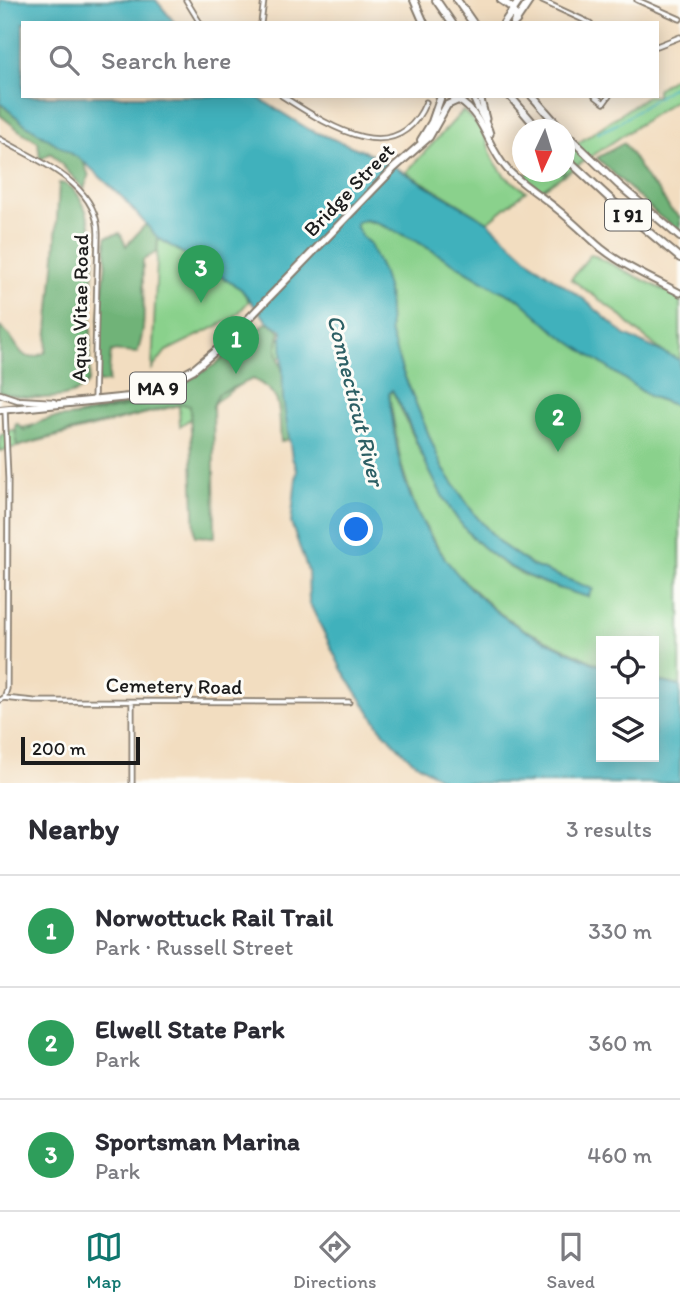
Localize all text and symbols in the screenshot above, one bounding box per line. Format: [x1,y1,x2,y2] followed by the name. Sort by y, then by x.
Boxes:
[21,21,659,98] search box
[45,41,83,79] icon: search
[101,44,231,76] text: Search here
[512,119,575,182] north arrow
[298,138,399,241] street label: Bridge Street
[605,200,651,230] road number: I 91
[66,233,93,382] street label: Aqua Vitae Road
[178,245,224,303] pin: 3
[321,312,391,491] water label: Connecticut River
[213,316,259,374] pin: 1
[130,372,186,404] road number: MA 9
[535,394,581,452] pin: 2
[339,512,373,546] your location
[596,636,659,762] map controls
[596,636,659,699] button: locate
[105,672,243,699] street label: Cemetery Road
[596,699,659,762] button: layers
[21,734,140,766] scale bar
[32,737,86,760] text: 200 m
[28,810,119,847] text: Nearby
[566,815,652,843] text: 3 results
[95,901,333,933] text: Norwottuck Rail Trail
[46,917,56,945] text: 1
[588,917,652,945] text: 330 m
[95,933,294,961] text: Park · Russell Street
[95,1013,285,1045] text: Elwell State Park
[45,1029,57,1057] text: 2
[589,1029,652,1057] text: 360 m
[95,1045,140,1073] text: Park
[95,1125,300,1157] text: Sportsman Marina
[45,1141,57,1169] text: 3
[587,1141,652,1169] text: 460 m
[95,1157,140,1185] text: Park
[85,1228,123,1293] tab: Map
[293,1228,377,1293] tab: Directions
[547,1228,595,1293] tab: Saved

